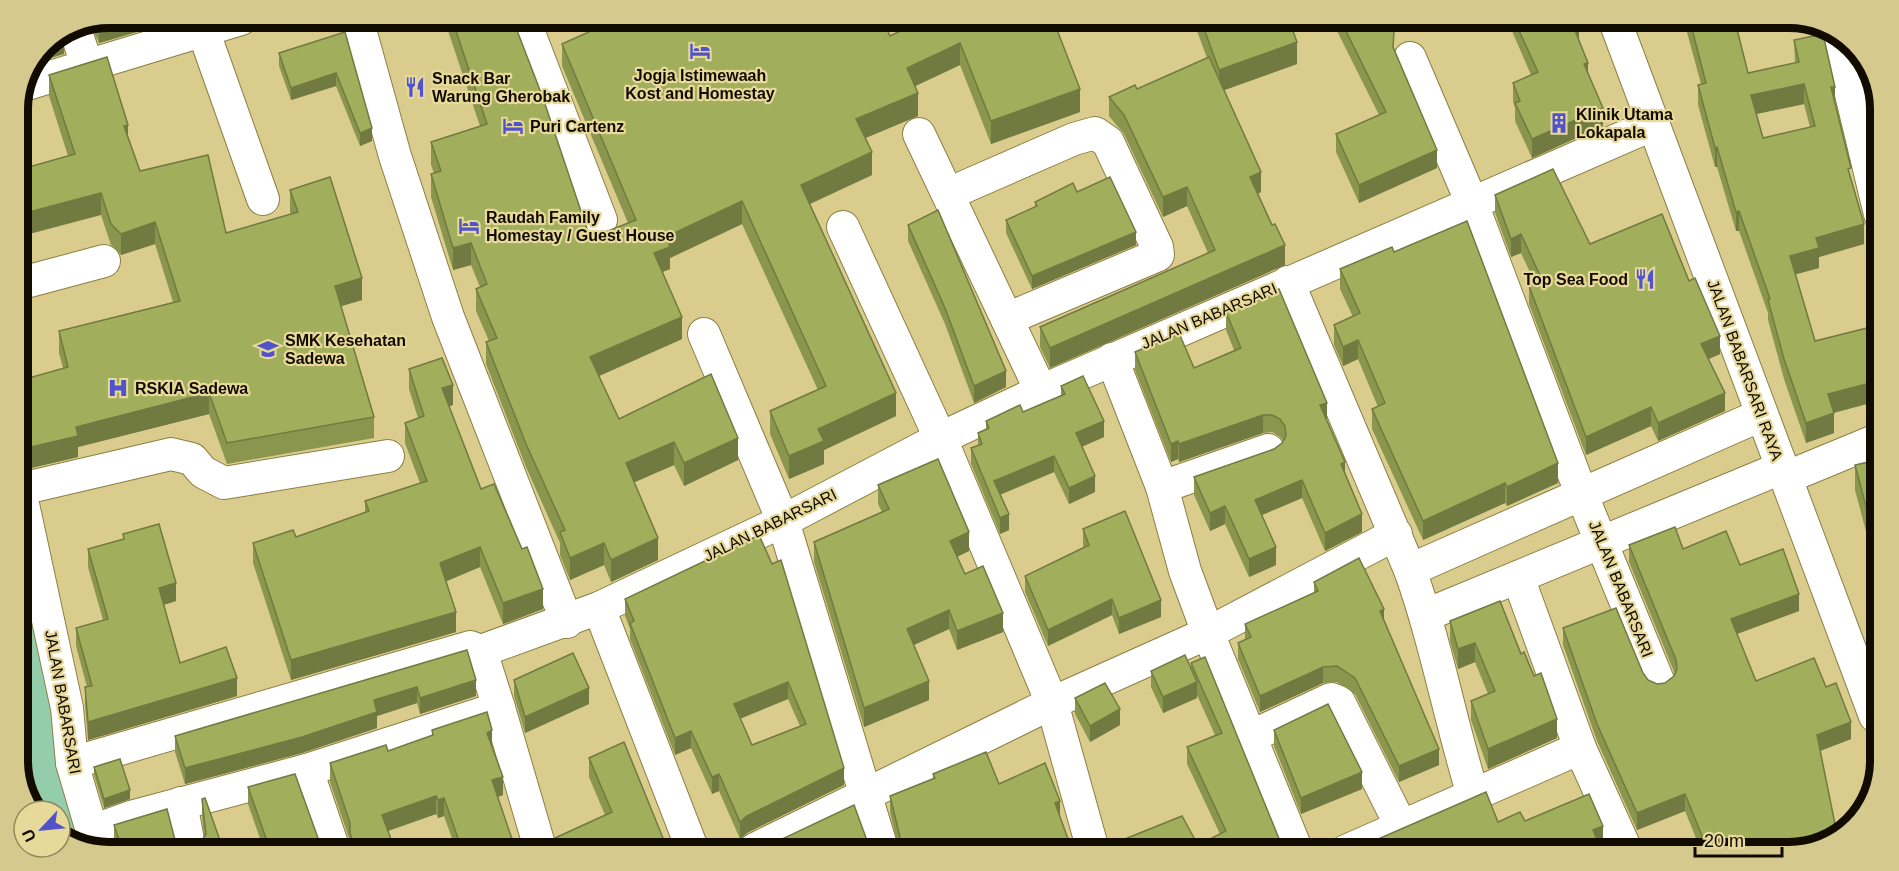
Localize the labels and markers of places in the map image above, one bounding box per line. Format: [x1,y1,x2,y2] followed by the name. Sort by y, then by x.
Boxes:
[688,39,712,63] hotel icon: Jogja Istimewaah Kost and Homestay
[625,67,775,102] place label: Jogja Istimewaah Kost and Homestay
[432,70,570,105] place label: Snack Bar Warung Gherobak
[403,75,427,99] restaurant icon: Snack Bar Warung Gherobak
[1576,106,1673,141] place label: Klinik Utama Lokapala
[1547,111,1571,135] building icon: Klinik Utama Lokapala
[501,114,525,138] hotel icon: Puri Cartenz
[530,118,624,135] place label: Puri Cartenz
[486,209,675,244] place label: Raudah Family Homestay / Guest House
[457,214,481,238] hotel icon: Raudah Family Homestay / Guest House
[1633,267,1657,291] restaurant icon: Top Sea Food
[1523,271,1628,288] place label: Top Sea Food
[285,332,406,367] place label: SMK Kesehatan Sadewa
[256,337,280,361] school or university icon: SMK Kesehatan Sadewa
[106,376,130,400] hospital icon: RSKIA Sadewa
[135,380,248,397] place label: RSKIA Sadewa

